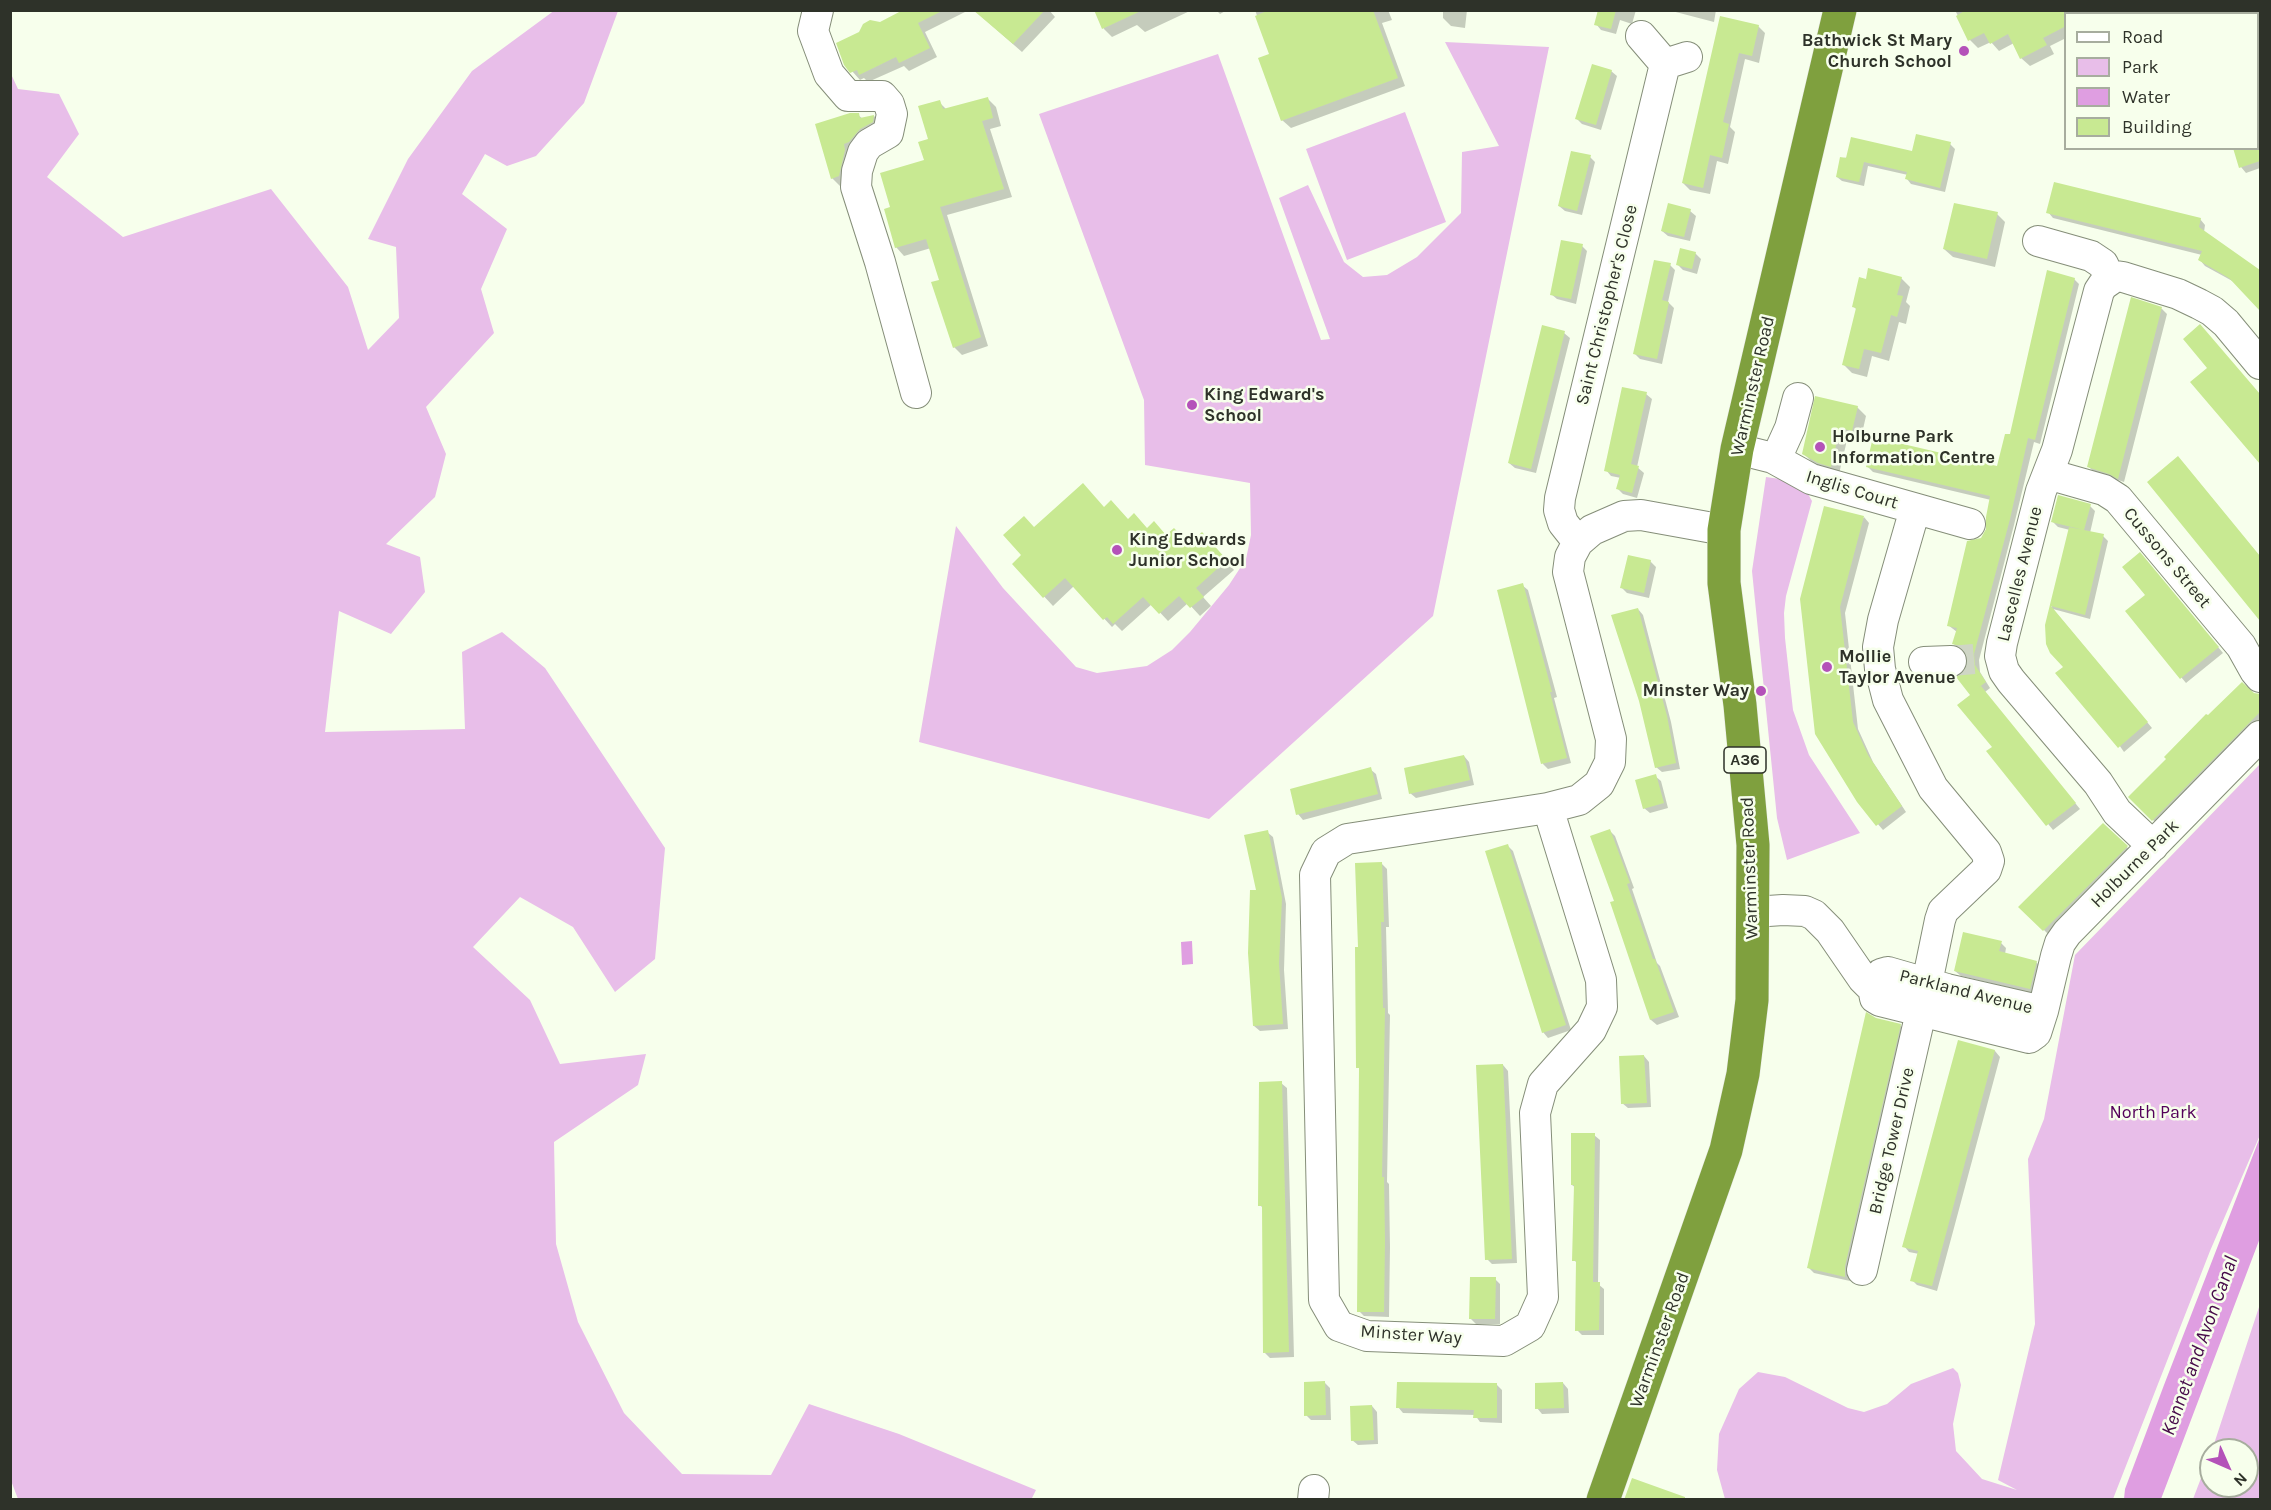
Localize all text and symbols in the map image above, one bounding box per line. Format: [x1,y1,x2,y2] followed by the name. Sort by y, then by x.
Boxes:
[2064,12,2259,150] legend
[2122,26,2163,48] text: Road
[1802,30,1952,72] place label: Bathwick St Mary Church School
[1957,44,1971,58] marker: Bathwick St Mary Church School
[2122,56,2159,78] text: Park
[2122,86,2170,108] text: Water
[2122,116,2192,138] text: Building
[1572,203,1642,407] street label: Saint Christopher's Close
[1726,314,1780,458] street label: Warminster Road
[1204,384,1325,426] place label: King Edward's School
[1185,398,1199,412] marker: King Edward's School
[1832,426,1995,468] place label: Holburne Park Information Centre
[1813,440,1827,454] marker: Holburne Park Information Centre
[1803,466,1901,514] street label: Inglis Court
[2119,503,2215,613] street label: Cussons Street
[1993,504,2047,644] street label: Lascelles Avenue
[1129,529,1246,572] place label: King Edwards Junior School
[1110,543,1124,557] marker: King Edwards Junior School
[1839,646,1956,688] place label: Mollie Taylor Avenue
[1820,660,1834,674] marker: Mollie Taylor Avenue
[1642,680,1749,702] place label: Minster Way
[1754,684,1768,698] marker: Minster Way
[1724,747,1766,773] road number: A36
[1737,796,1763,940] street label: Warminster Road
[2086,815,2184,913] street label: Holburne Park
[1897,965,2035,1019] street label: Parkland Avenue
[1865,1066,1919,1216] street label: Bridge Tower Drive
[2109,1102,2197,1124] park label: North Park
[2156,1253,2244,1439] water label: Kennet and Avon Canal
[1625,1269,1695,1411] street label: Warminster Road
[1360,1321,1462,1349] street label: Minster Way
[2199,1438,2259,1498] north arrow
[2230,1469,2251,1490] text: N

